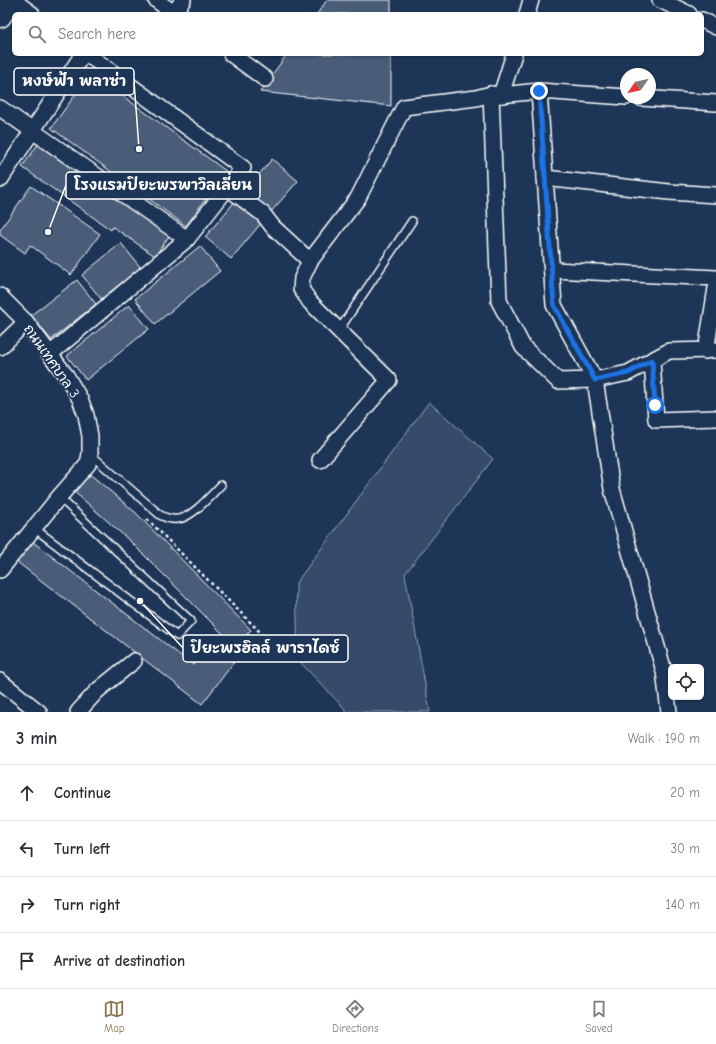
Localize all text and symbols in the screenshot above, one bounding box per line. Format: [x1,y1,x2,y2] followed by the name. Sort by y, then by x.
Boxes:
[12,12,704,56] search box
[26,23,48,45] icon: search
[58,25,136,43] text: Search here
[14,68,134,95] callout: หงษ์ฟ้า พลาซ่า
[620,68,656,104] north arrow
[22,70,126,90] text: หงษ์ฟ้า พลาซ่า
[530,82,548,100] route end
[74,171,252,194] text: โรงแรมปิยะพรพาวิลเลี่ยน
[66,172,260,199] callout: โรงแรมปิยะพรพาวิลเลี่ยน
[20,321,83,401] street label: ถนนเทศบาล 3
[646,396,664,414] route start
[183,635,348,662] callout: ปิยะพรฮิลล์ พาราไดซ์
[190,638,340,657] text: ปิยะพรฮิลล์ พาราไดซ์
[668,664,704,700] map controls
[668,664,704,700] button: locate
[16,729,57,748] text: 3 min
[628,731,700,746] text: Walk · 190 m
[16,782,38,804] icon: ahead
[54,784,111,802] text: Continue
[670,785,700,800] text: 20 m
[16,838,38,860] icon: left
[54,840,110,858] text: Turn left
[670,841,700,856] text: 30 m
[16,894,38,916] icon: right
[54,896,120,914] text: Turn right
[666,897,700,912] text: 140 m
[16,950,38,972] icon: arrive
[54,952,185,970] text: Arrive at destination
[103,998,125,1035] tab: Map
[332,998,379,1035] tab: Directions
[585,998,613,1035] tab: Saved

